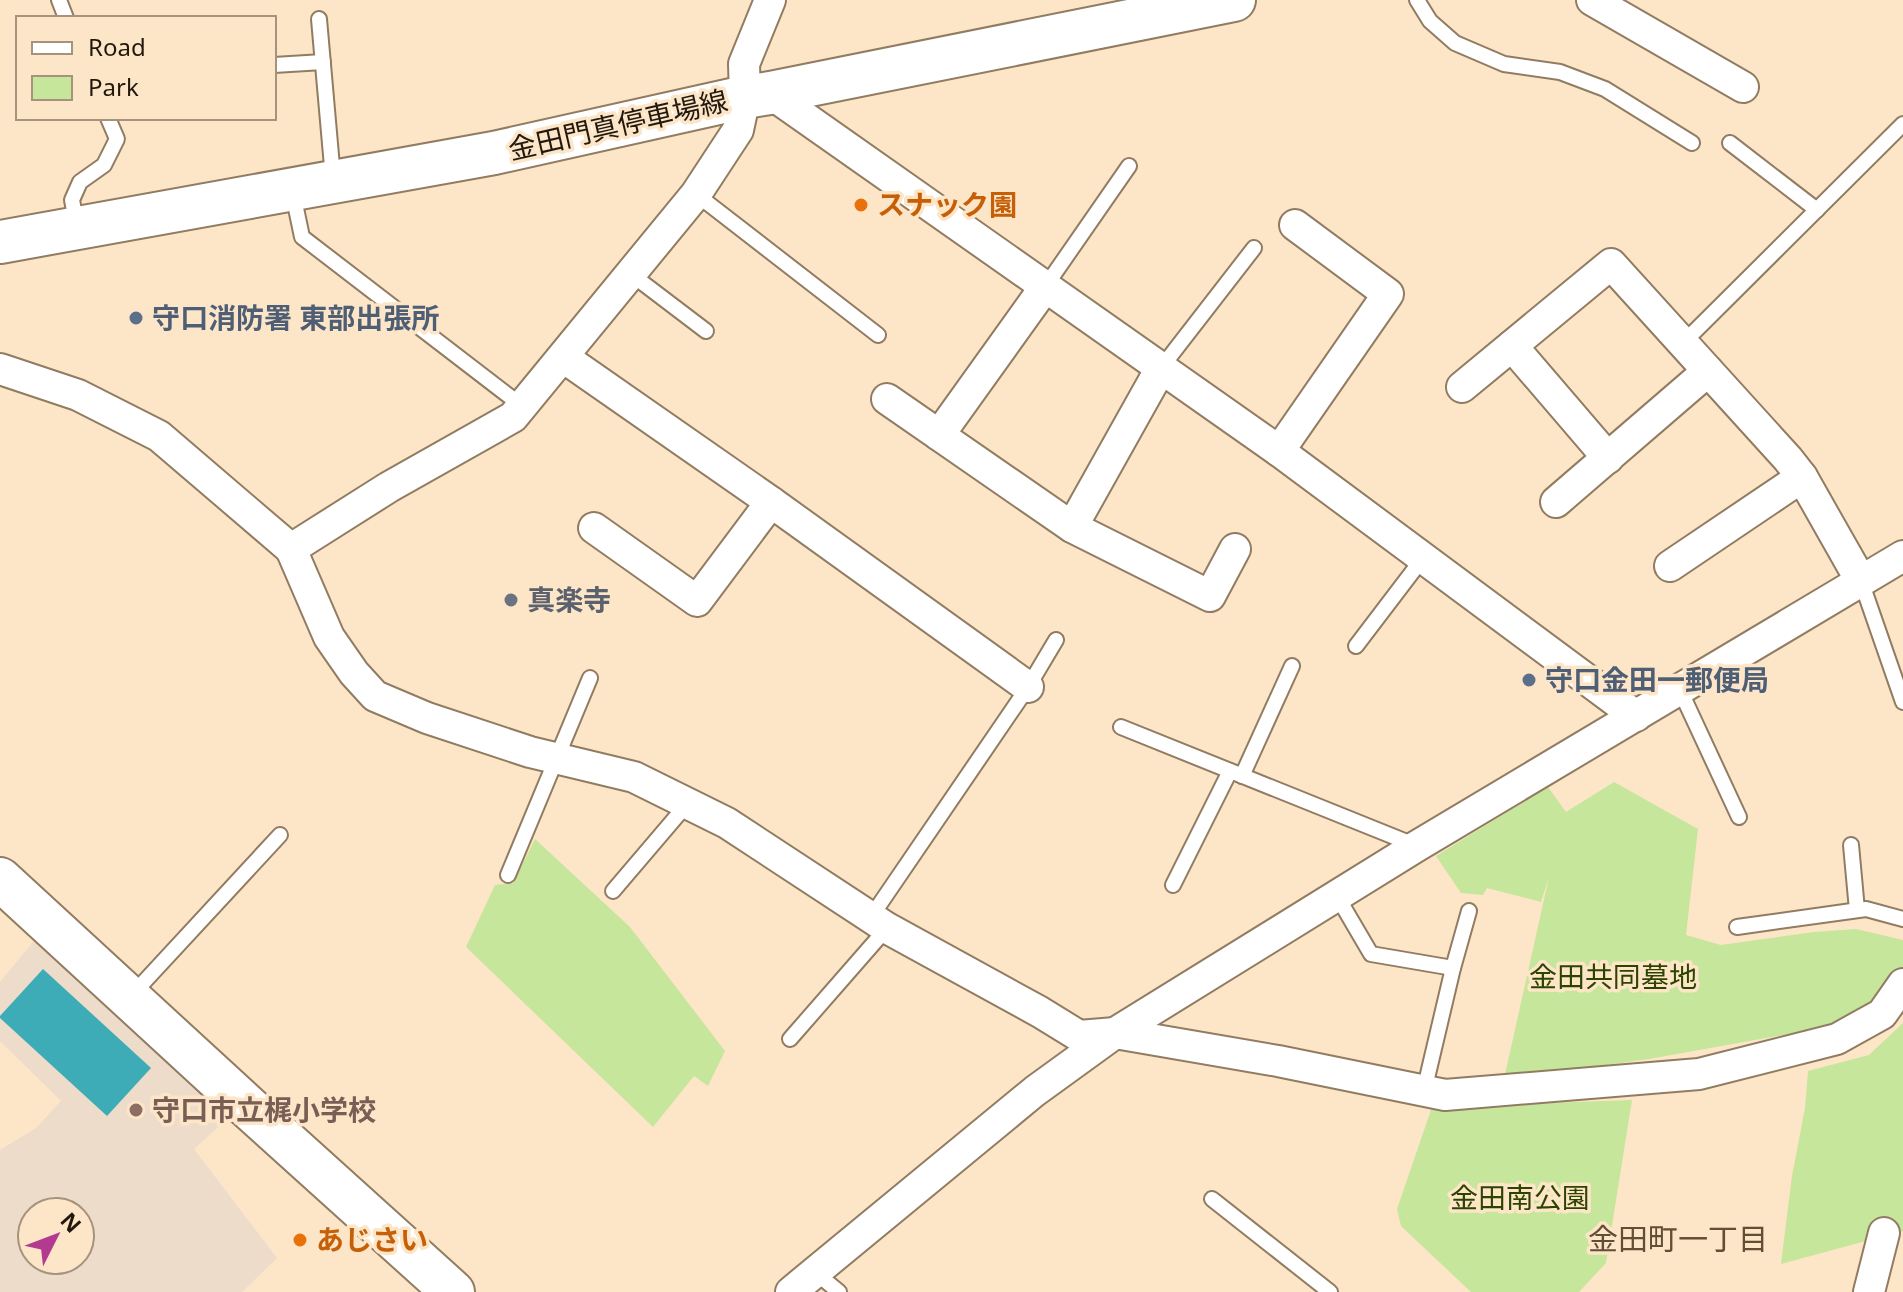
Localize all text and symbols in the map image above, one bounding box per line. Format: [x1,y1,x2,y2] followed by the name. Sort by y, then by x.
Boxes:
[16,16,276,120] legend
[88,30,146,63] text: Road
[88,70,139,103] text: Park
[504,80,731,168] street label: 金田門真停車場線
[877,185,1017,223] place label: スナック園
[852,196,870,214] marker: スナック園
[152,298,439,336] place label: 守口消防署 東部出張所
[127,309,145,327] marker: 守口消防署 東部出張所
[527,580,611,618] place label: 真楽寺
[502,591,520,609] marker: 真楽寺
[1545,660,1769,698] place label: 守口金田一郵便局
[1520,671,1538,689] marker: 守口金田一郵便局
[1529,957,1697,995] park label: 金田共同墓地
[152,1090,376,1128] place label: 守口市立梶小学校
[127,1101,145,1119] marker: 守口市立梶小学校
[1450,1178,1590,1216] park label: 金田南公園
[16,1196,96,1276] north arrow
[54,1205,89,1239] text: N
[1588,1218,1768,1259] district label: 金田町一丁目
[316,1220,428,1258] place label: あじさい
[291,1231,309,1249] marker: あじさい

